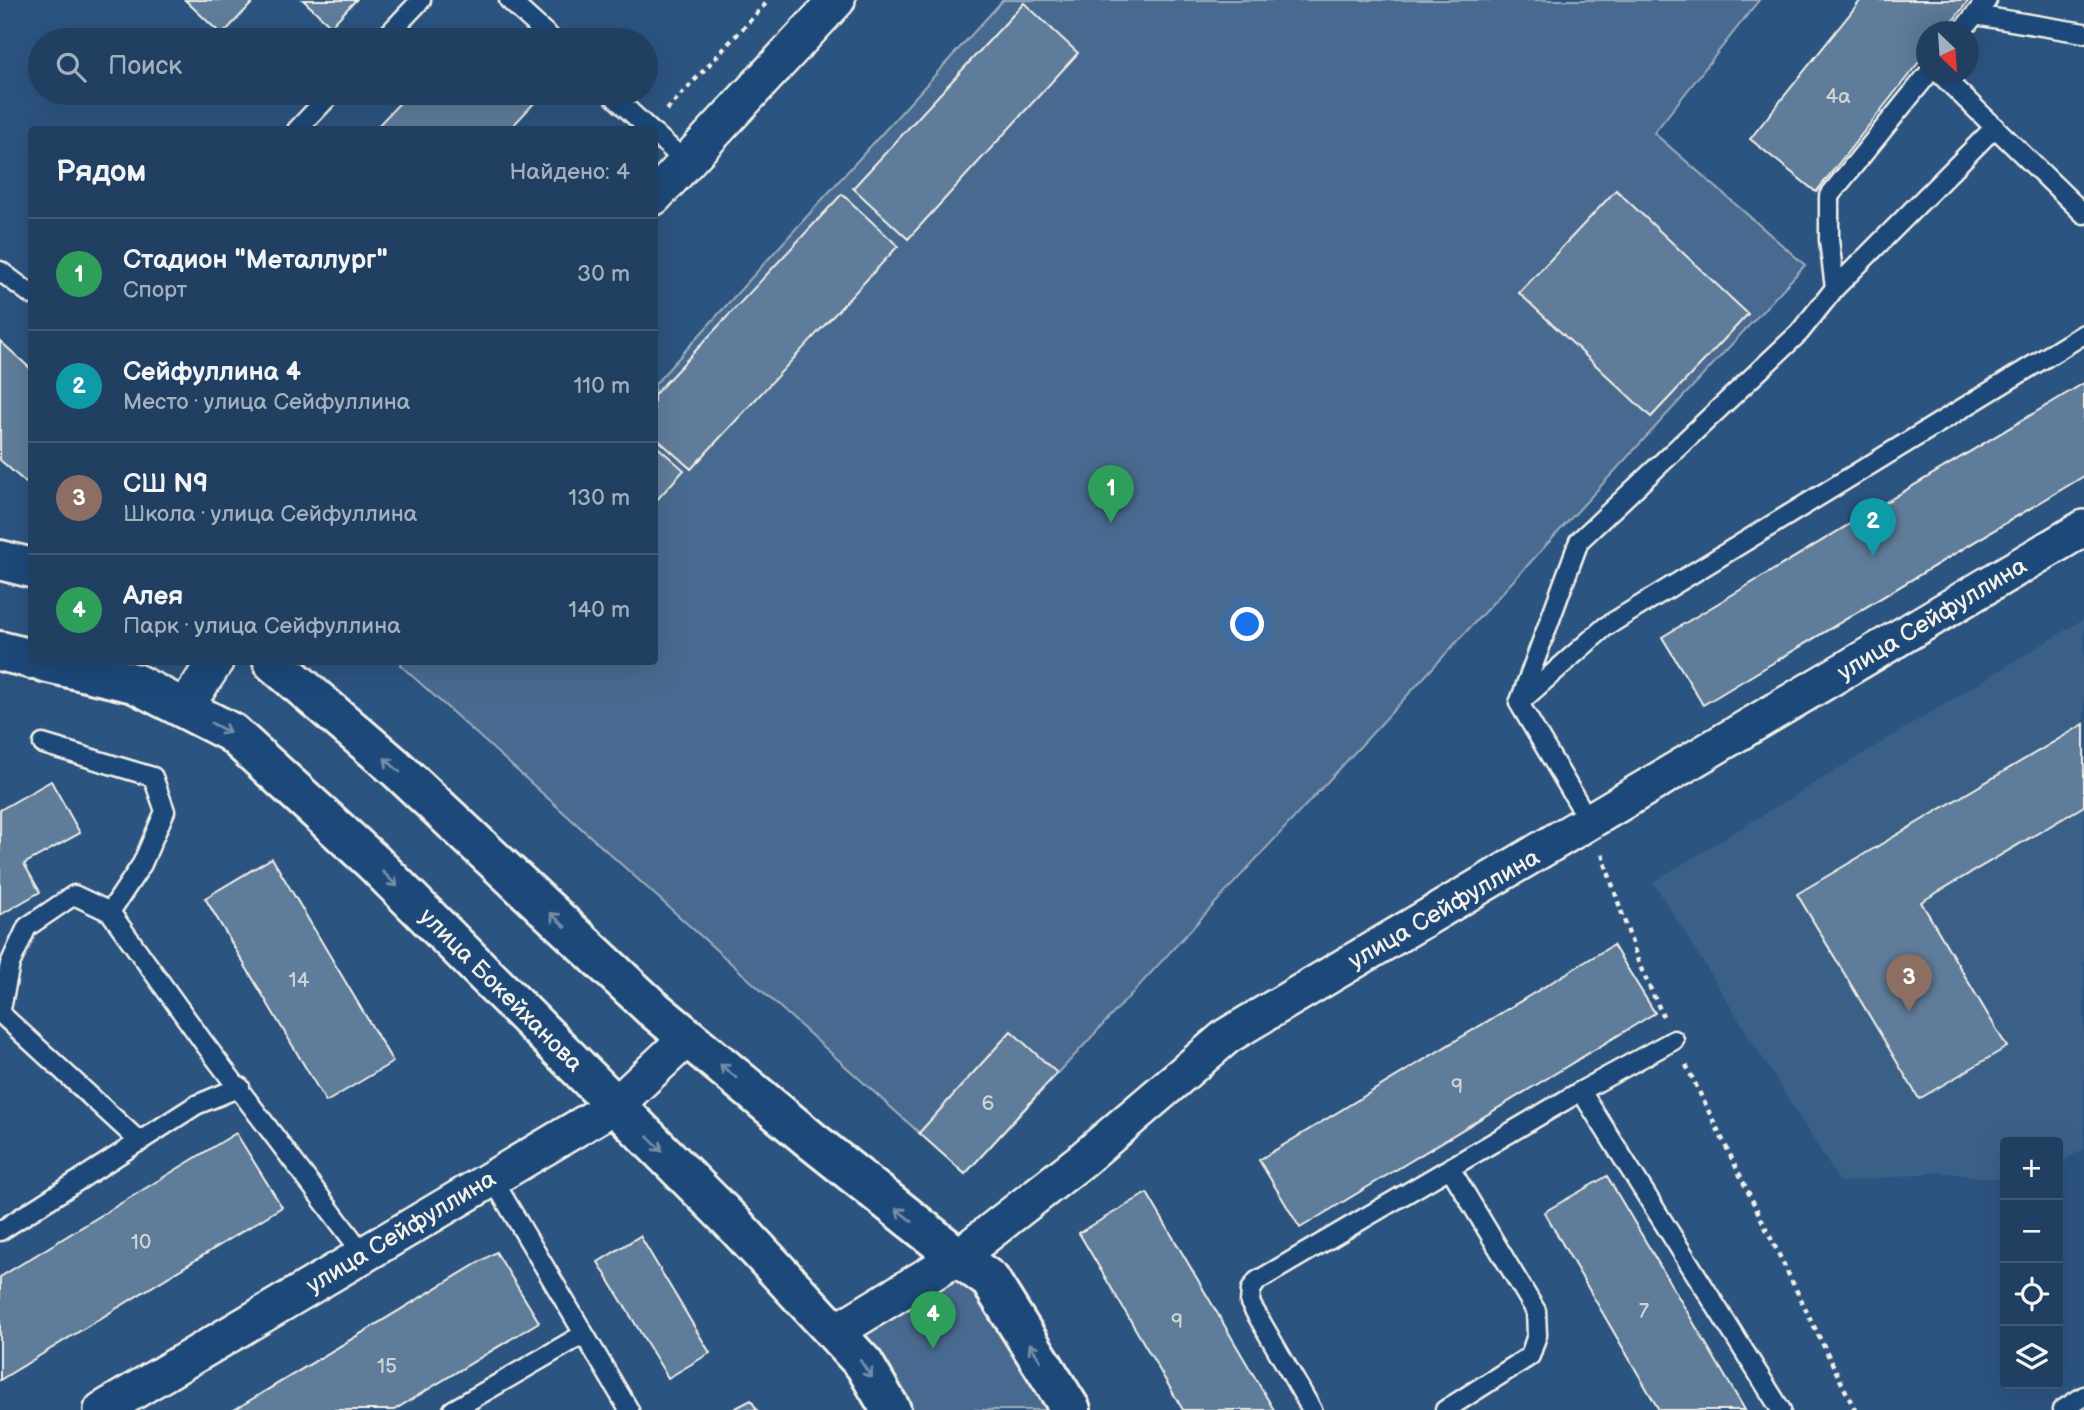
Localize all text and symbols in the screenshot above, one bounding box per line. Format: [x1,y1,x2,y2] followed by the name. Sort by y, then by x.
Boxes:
[1916,21,1979,84] north arrow
[28,28,658,105] search box
[52,48,90,86] icon: search
[108,51,182,82] text: Поиск
[1825,84,1851,109] house number: 4а
[56,154,146,190] text: Рядом
[510,158,630,186] text: Найдено: 4
[123,245,388,276] text: Стадион "Металлург"
[74,260,84,288] text: 1
[577,260,630,288] text: 30 m
[123,276,187,304] text: Спорт
[123,357,301,388] text: Сейфуллина 4
[72,372,86,400] text: 2
[573,372,630,400] text: 110 m
[123,388,410,416] text: Место · улица Сейфуллина
[1088,465,1134,523] pin: 1
[123,469,208,500] text: СШ N9
[72,484,86,512] text: 3
[568,484,630,512] text: 130 m
[1850,498,1896,556] pin: 2
[123,500,417,528] text: Школа · улица Сейфуллина
[1832,551,2032,687] street label: улица Сейфуллина
[123,581,183,612] text: Алея
[72,596,86,624] text: 4
[568,596,630,624] text: 140 m
[1230,607,1264,641] your location
[123,612,401,640] text: Парк · улица Сейфуллина
[210,721,231,735] one-way arrow
[384,756,401,773] one-way arrow
[1343,842,1545,976] street label: улица Сейфуллина
[382,870,399,887] one-way arrow
[413,902,589,1078] street label: улица Бокейханова
[550,911,567,928] one-way arrow
[1886,954,1932,1012] pin: 3
[289,968,310,993] house number: 14
[720,1063,738,1079] one-way arrow
[1451,1074,1463,1099] house number: 9
[982,1091,995,1116] house number: 6
[646,1136,663,1153] one-way arrow
[2000,1137,2063,1389] map controls
[2000,1137,2063,1200] button: +
[301,1164,501,1300] street label: улица Сейфуллина
[2000,1200,2063,1263] button: −
[896,1207,914,1222] one-way arrow
[131,1230,151,1255] house number: 10
[2000,1263,2063,1326] button: locate
[910,1291,956,1349] pin: 4
[1639,1299,1650,1324] house number: 7
[1171,1309,1183,1334] house number: 9
[2000,1326,2063,1389] button: layers
[1027,1343,1041,1363] one-way arrow
[377,1354,397,1379] house number: 15
[859,1359,873,1378] one-way arrow

